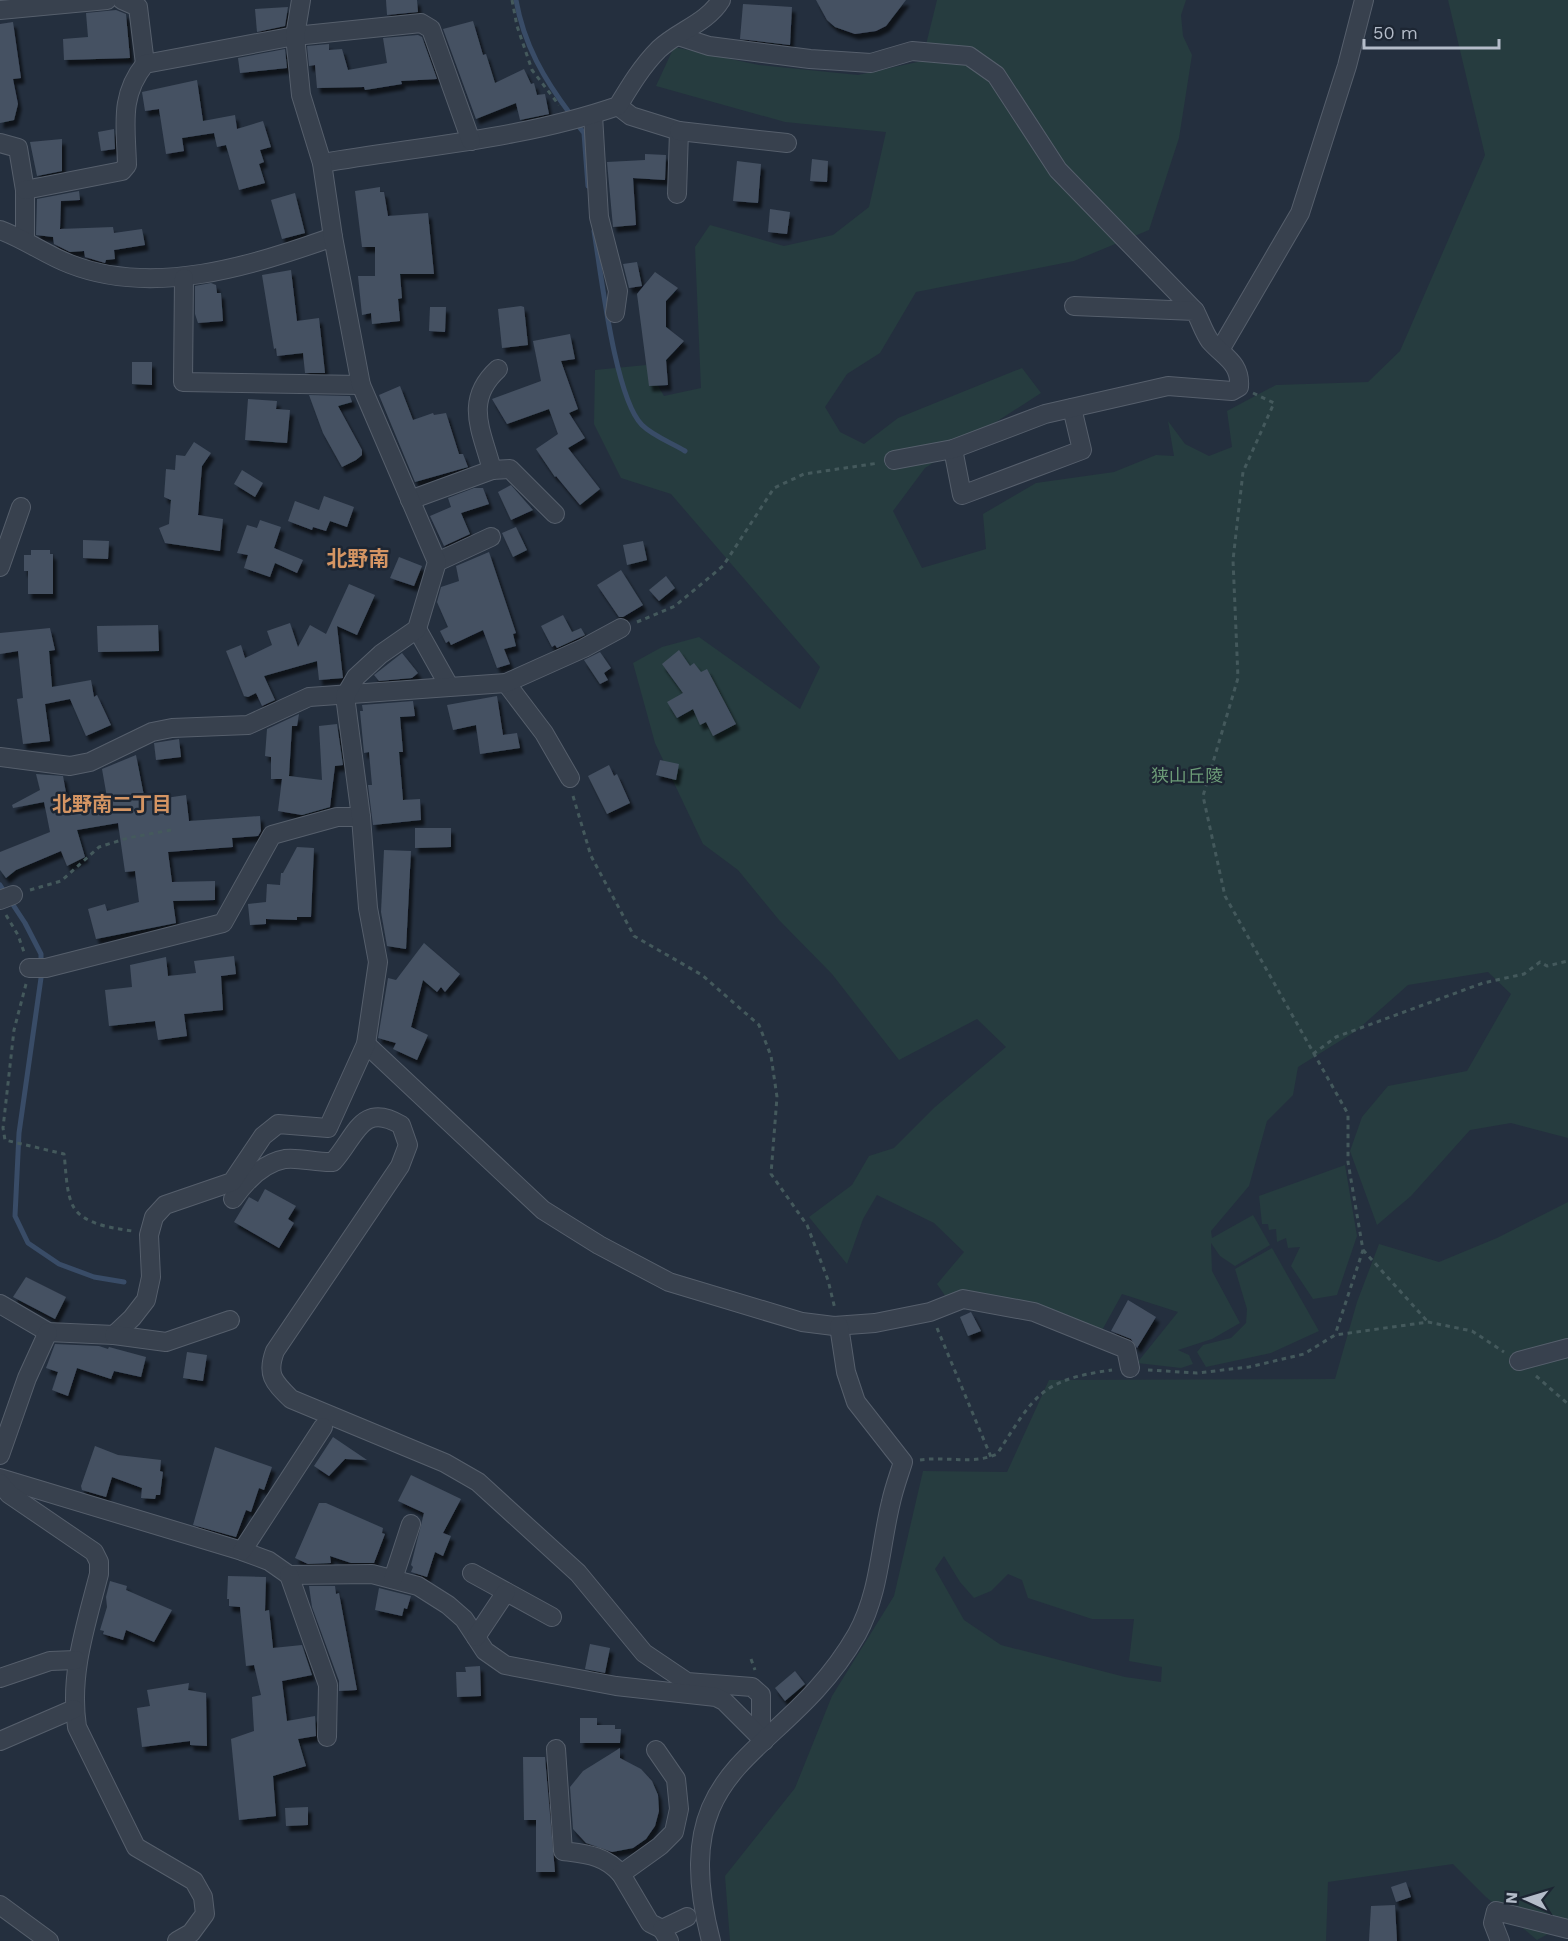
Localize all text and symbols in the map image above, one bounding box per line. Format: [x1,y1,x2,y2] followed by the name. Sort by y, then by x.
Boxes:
[1364,12,1499,50] scale bar
[1373,22,1418,43] text: 50 m
[327,546,390,571] district label: 北野南
[1151,765,1223,786] park label: 狭山丘陵
[52,792,172,816] district label: 北野南二丁目
[1496,1869,1556,1929] north arrow
[1502,1891,1521,1905] text: N

